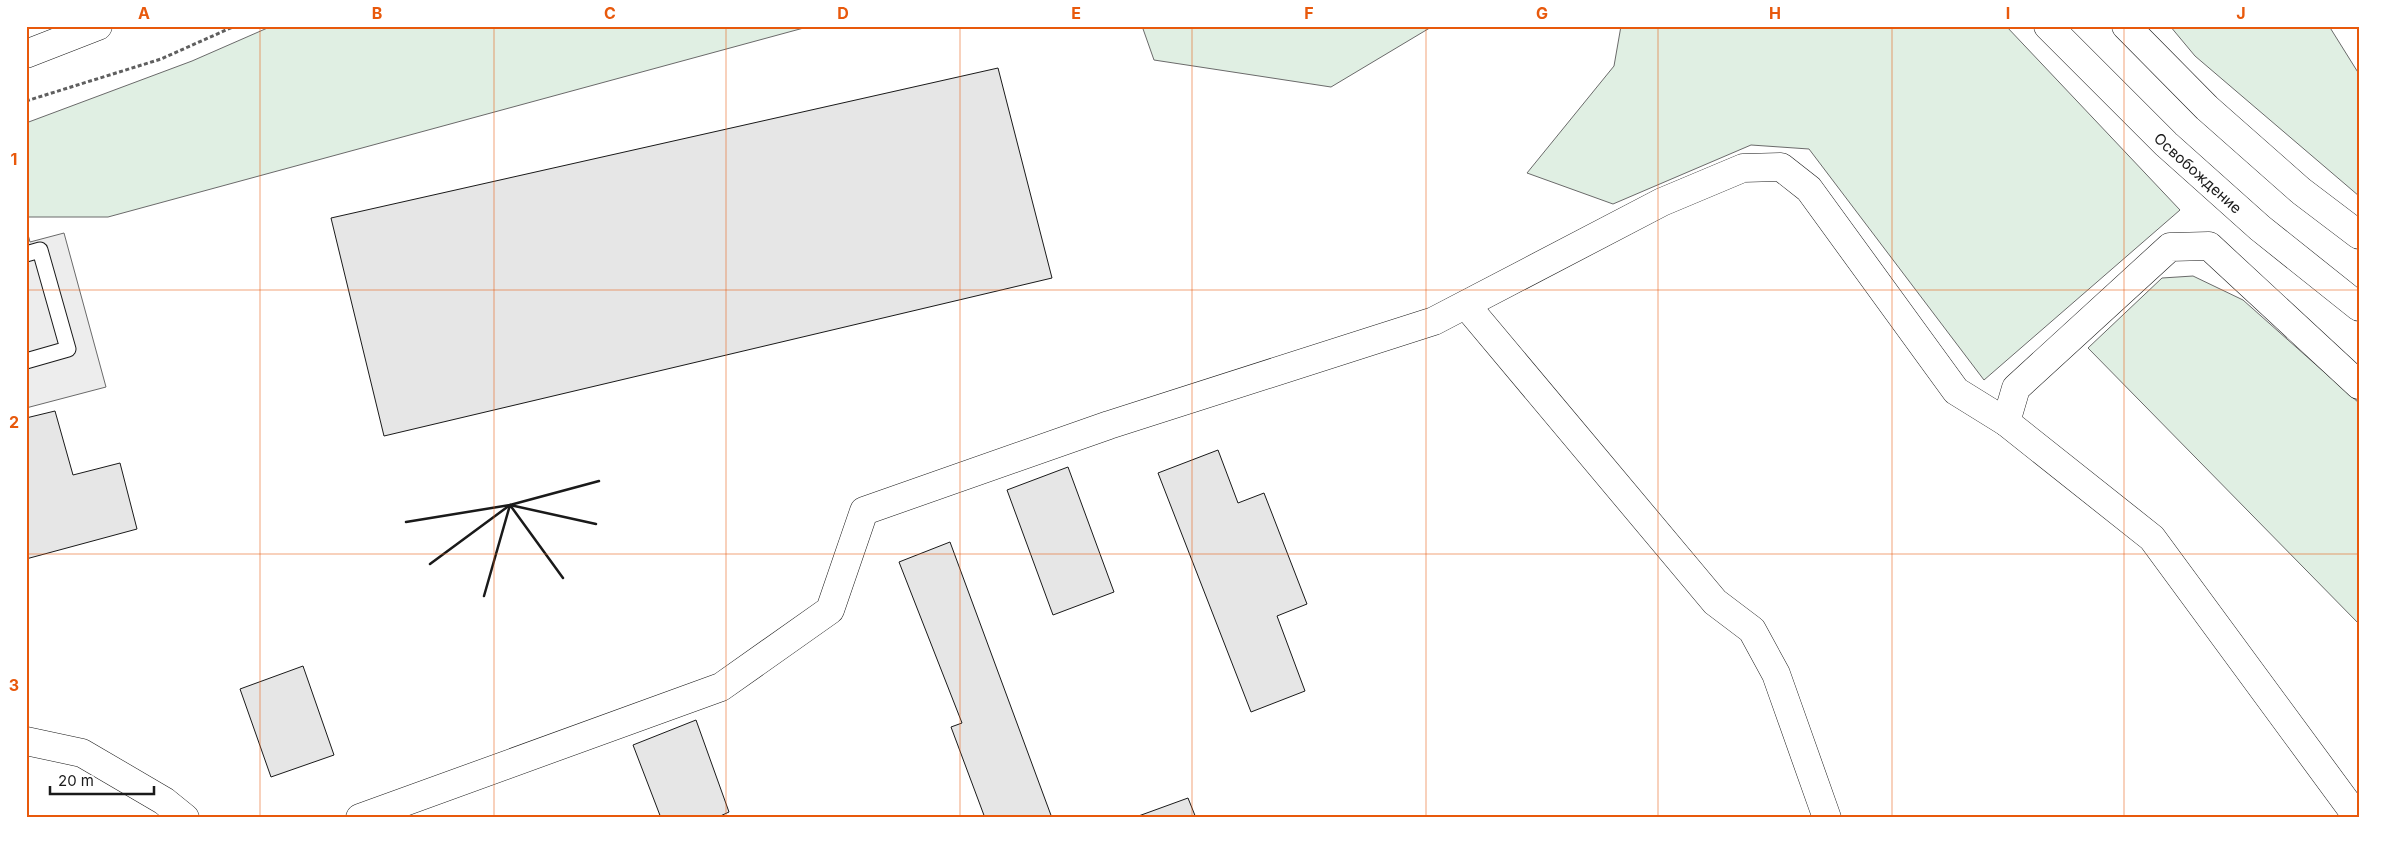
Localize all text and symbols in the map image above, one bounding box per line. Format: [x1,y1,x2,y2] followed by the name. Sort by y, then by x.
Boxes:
[138,3,150,23] text: A
[372,3,382,23] text: B
[604,3,616,23] text: C
[837,3,849,23] text: D
[1071,3,1081,23] text: E
[1304,3,1314,23] text: F
[1536,3,1548,23] text: G
[1769,3,1781,23] text: H
[2006,3,2010,23] text: I
[2236,3,2246,23] text: J
[2150,128,2246,217] street label: Освобождение
[11,149,17,169] text: 1
[9,412,19,432] text: 2
[9,675,19,695] text: 3
[50,764,154,796] scale bar
[58,771,94,790] text: 20 m

